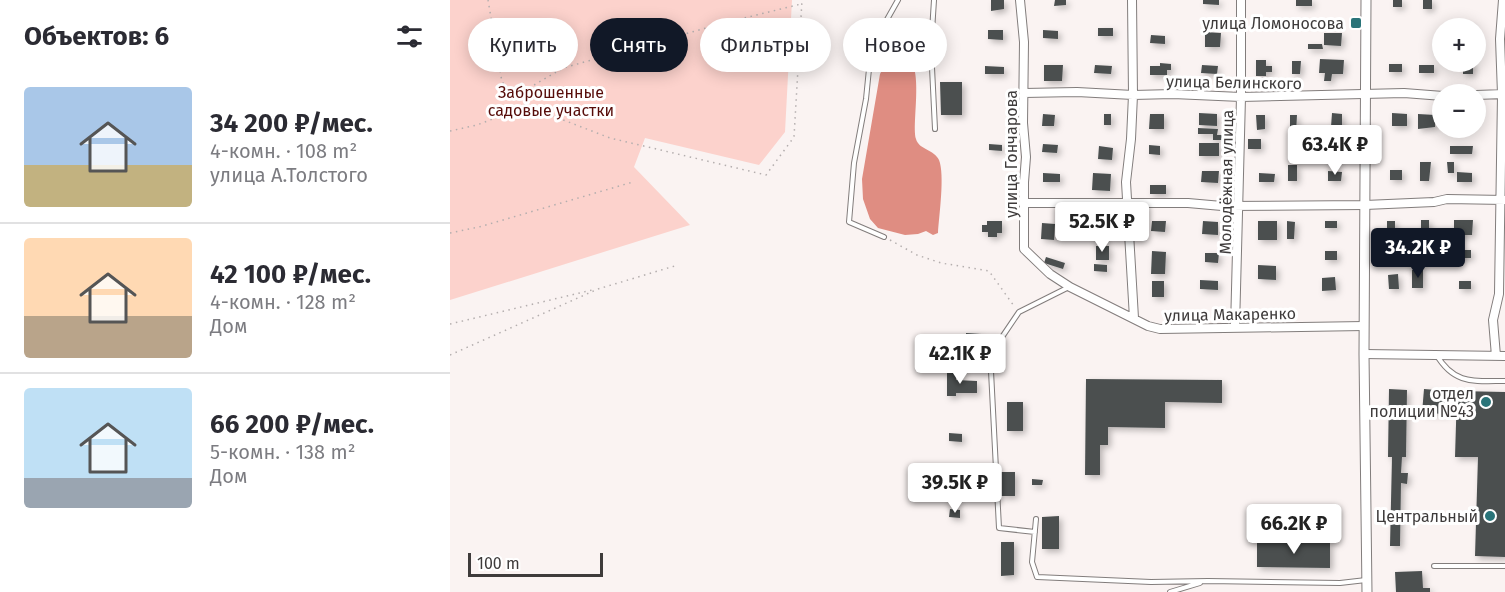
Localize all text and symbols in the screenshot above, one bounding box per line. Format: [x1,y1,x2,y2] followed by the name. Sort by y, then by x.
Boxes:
[1202,14,1344,33] place label: улица Ломоносова
[1349,16,1363,30] marker: улица Ломоносова
[468,18,578,72] chip: Купить
[590,18,688,72] chip: Снять
[700,18,831,72] chip: Фильтры
[843,18,947,72] chip: Новое
[1432,18,1486,138] map controls
[1432,18,1486,72] button: +
[393,20,426,53] icon: filters
[24,21,169,52] text: Объектов: 6
[1166,72,1302,93] street label: улица Белинского
[488,83,614,120] park label: Заброшенные садовые участки
[1432,84,1486,138] button: −
[1002,90,1021,218] street label: улица Гончарова
[210,108,373,139] text: 34 200 ₽/мес.
[1216,109,1237,255] street label: Молодёжная улица
[72,111,144,183] icon: home
[1280,125,1390,176] pin: 63.4K ₽
[1302,132,1368,156] text: 63.4K ₽
[210,139,357,163] text: 4-комн. · 108 m²
[210,163,368,187] text: улица А.Толстого
[1047,202,1157,253] pin: 52.5K ₽
[1069,209,1135,233] text: 52.5K ₽
[1363,228,1473,279] pin: 34.2K ₽
[1385,235,1451,259] text: 34.2K ₽
[210,259,371,290] text: 42 100 ₽/мес.
[72,262,144,334] icon: home
[210,290,356,314] text: 4-комн. · 128 m²
[1164,304,1296,325] street label: улица Макаренко
[210,314,247,338] text: Дом
[905,334,1015,385] pin: 42.1K ₽
[929,341,991,365] text: 42.1K ₽
[1370,384,1474,421] place label: отдел полиции №43
[1479,395,1493,409] marker: отдел полиции №43
[210,409,374,440] text: 66 200 ₽/мес.
[72,412,144,484] icon: home
[210,440,355,464] text: 5-комн. · 138 m²
[900,463,1010,514] pin: 39.5K ₽
[210,464,247,488] text: Дом
[922,470,988,494] text: 39.5K ₽
[1239,504,1349,555] pin: 66.2K ₽
[1376,507,1478,526] place label: Центральный
[1483,509,1497,523] marker: Центральный
[1261,511,1328,535] text: 66.2K ₽
[468,550,603,578] scale bar
[477,554,520,573] text: 100 m

